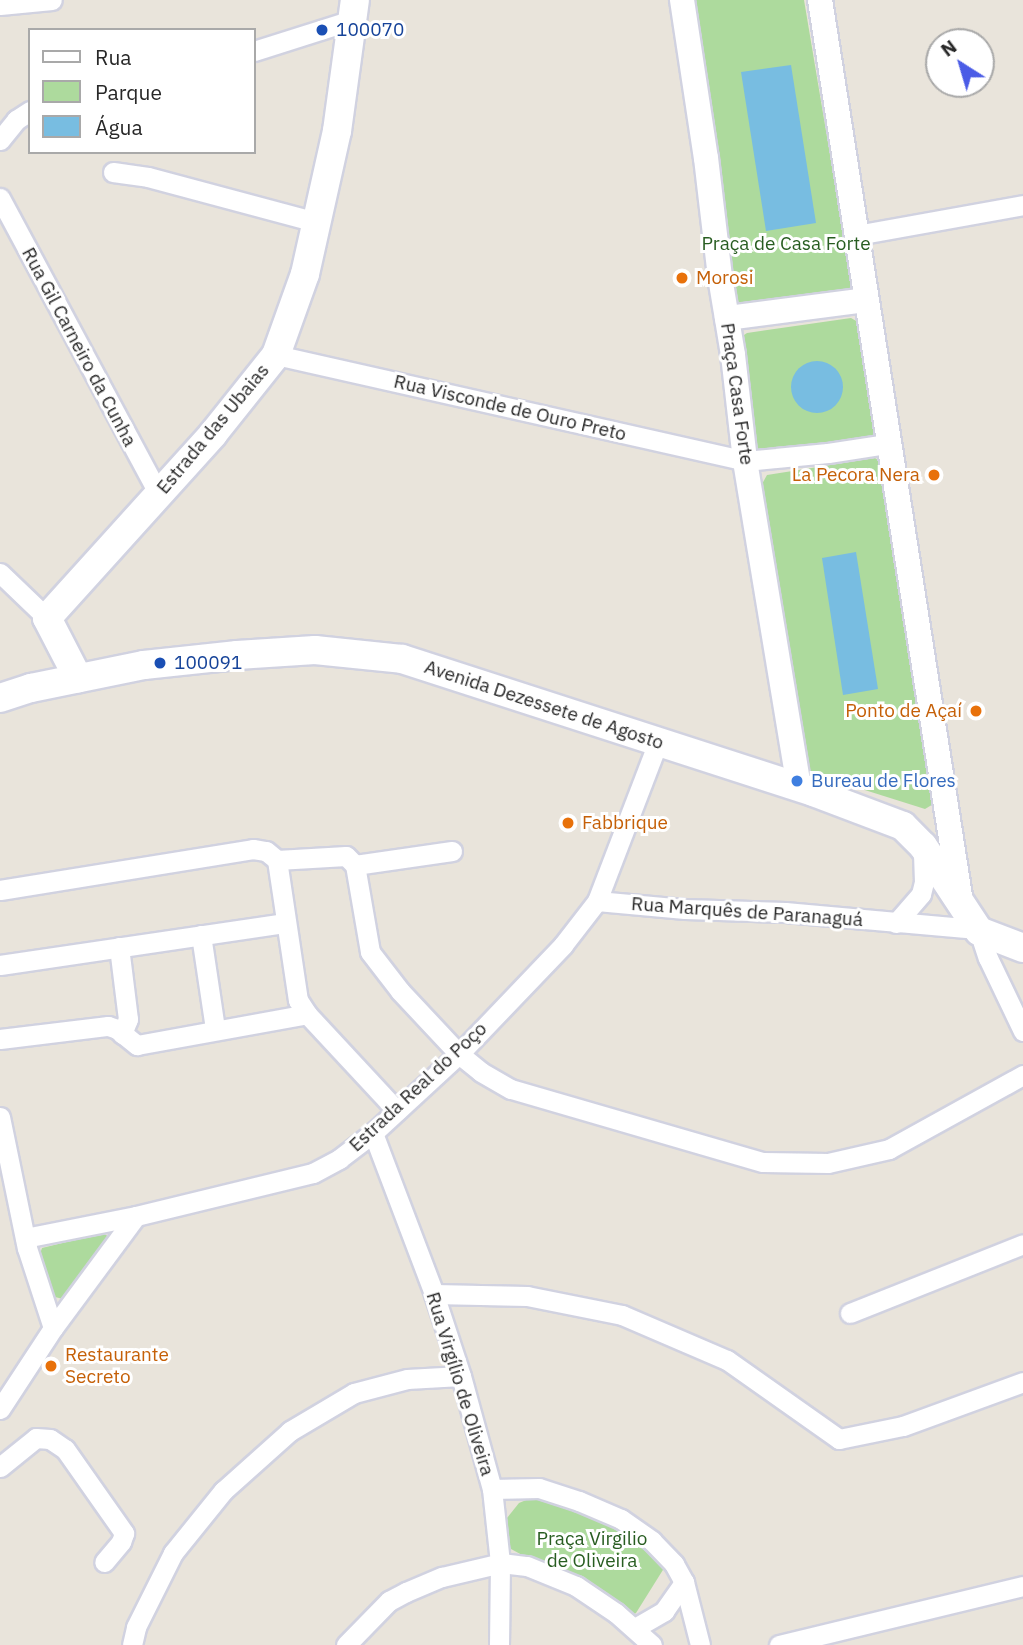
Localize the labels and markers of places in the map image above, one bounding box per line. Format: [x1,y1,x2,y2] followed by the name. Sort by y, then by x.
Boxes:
[336,19,404,41] place label: 100070
[314,22,330,38] marker: 100070
[696,267,754,289] place label: Morosi
[674,270,690,286] marker: Morosi
[792,464,920,486] place label: La Pecora Nera
[926,467,942,483] marker: La Pecora Nera
[174,652,242,674] place label: 100091
[152,655,168,671] marker: 100091
[845,700,962,722] place label: Ponto de Açaí
[968,703,984,719] marker: Ponto de Açaí
[811,770,956,792] place label: Bureau de Flores
[789,773,805,789] marker: Bureau de Flores
[582,812,668,834] place label: Fabbrique
[560,815,576,831] marker: Fabbrique
[65,1344,169,1388] place label: Restaurante Secreto
[43,1358,59,1374] marker: Restaurante Secreto

